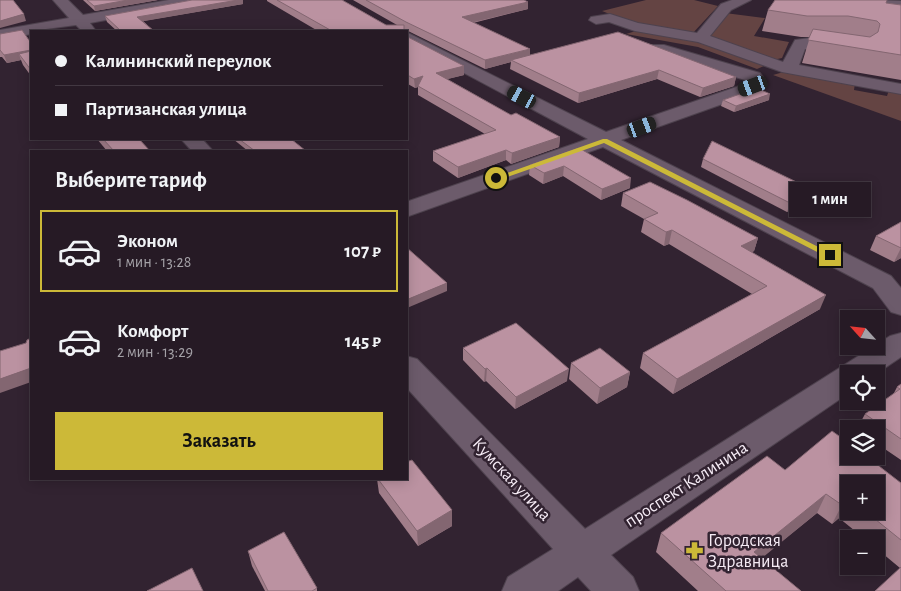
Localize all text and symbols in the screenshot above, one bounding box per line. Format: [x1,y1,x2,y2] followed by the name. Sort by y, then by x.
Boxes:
[85,52,271,71] text: Калининский переулок
[736,74,769,98] car
[505,83,538,111] car
[85,100,247,119] text: Партизанская улица
[625,115,658,139] car
[485,167,507,189] route start
[55,169,207,191] text: Выберите тариф
[789,182,871,218] callout: 1 мин
[812,191,848,207] text: 1 мин
[57,229,102,274] icon: car
[117,232,178,251] text: Эконом
[344,242,381,261] text: 107 ₽
[819,244,841,266] route end
[117,254,191,270] text: 1 мин · 13:28
[840,310,885,355] north arrow
[840,310,885,575] map controls
[57,319,102,364] icon: car
[117,322,188,341] text: Комфорт
[345,332,381,351] text: 145 ₽
[117,344,193,360] text: 2 мин · 13:29
[840,365,885,410] button: locate
[55,412,383,470] button: Заказать
[840,420,885,465] button: layers
[469,435,554,525] street label: Кумская улица
[622,438,751,531] street label: проспект Калинина
[840,475,885,520] button: +
[840,530,885,575] button: −
[708,532,788,571] place label: Городская Здравница
[684,540,704,560] pharmacy icon: Городская Здравница

